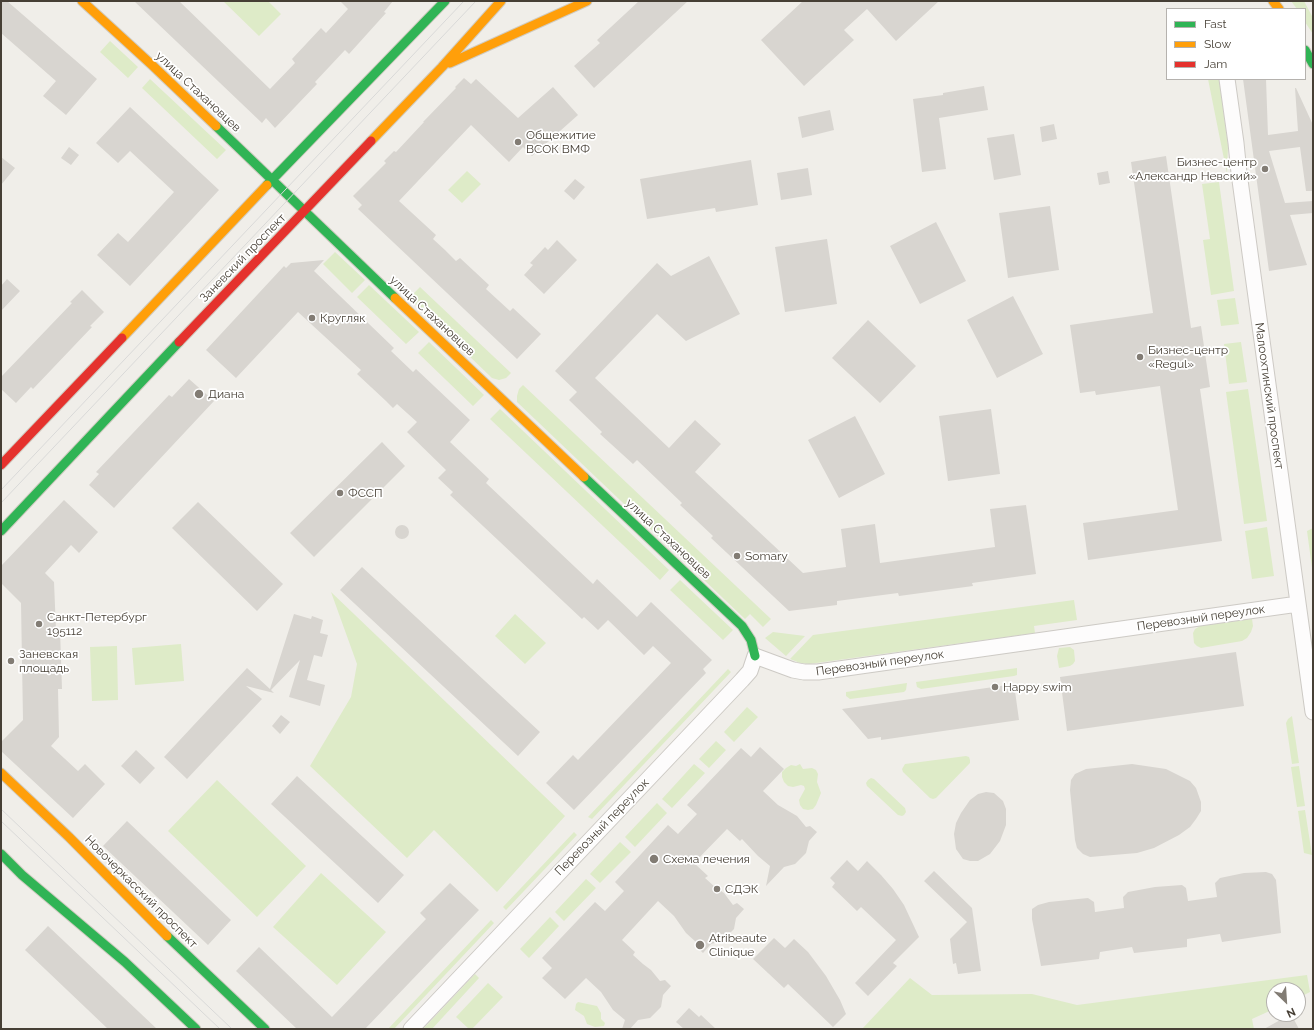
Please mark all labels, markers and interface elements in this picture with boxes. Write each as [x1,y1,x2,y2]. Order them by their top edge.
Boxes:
legend [1166,8,1306,80]
text: Fast [1204,17,1227,31]
text: Slow [1204,37,1231,51]
street label: улица Стахановцев [153,49,243,135]
text: Jam [1204,57,1227,71]
place label: Общежитие ВСОК ВМФ [526,128,596,156]
marker: Общежитие ВСОК ВМФ [513,137,523,147]
place label: Бизнес-центр «Александр Невский» [1128,155,1257,183]
marker: Бизнес-центр «Александр Невский» [1260,164,1270,174]
street label: Заневский проспект [197,211,289,305]
street label: улица Стахановцев [387,273,477,359]
place label: Кругляк [320,311,365,325]
marker: Кругляк [307,313,317,323]
street label: Малоохтинский проспект [1252,322,1286,470]
place label: Бизнес-центр «Regul» [1148,343,1228,371]
marker: Бизнес-центр «Regul» [1135,352,1145,362]
place label: Диана [208,387,244,401]
marker: Диана [193,388,205,400]
place label: ФССП [348,486,383,500]
marker: ФССП [335,488,345,498]
street label: улица Стахановцев [623,496,713,582]
place label: Somary [745,549,788,563]
marker: Somary [732,551,742,561]
street label: Перевозный переулок [1136,602,1266,634]
place label: Санкт-Петербург 195112 [47,610,147,638]
marker: Санкт-Петербург 195112 [34,619,44,629]
place label: Заневская площадь [19,647,78,675]
street label: Перевозный переулок [815,647,945,679]
marker: Заневская площадь [6,656,16,666]
place label: Happy swim [1003,680,1072,694]
marker: Happy swim [990,682,1000,692]
street label: Перевозный переулок [552,775,652,879]
street label: Новочеркасский проспект [82,833,200,951]
place label: Схема лечения [663,852,750,866]
marker: Схема лечения [648,853,660,865]
place label: СДЭК [725,882,758,896]
marker: СДЭК [712,884,722,894]
place label: Atribeaute Clinique [709,931,767,959]
marker: Atribeaute Clinique [694,939,706,951]
north arrow [1266,982,1306,1022]
text: N [1284,1005,1297,1020]

